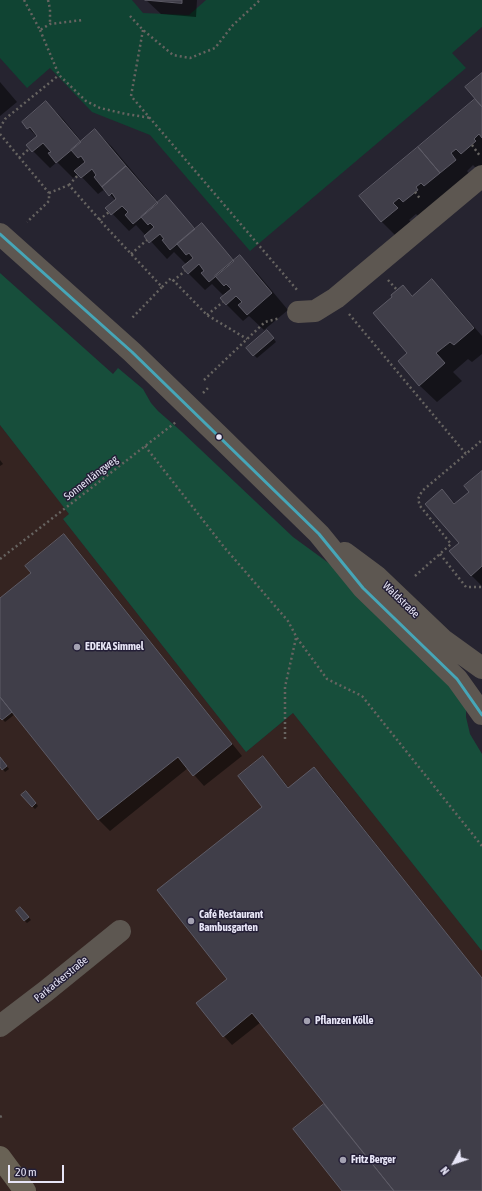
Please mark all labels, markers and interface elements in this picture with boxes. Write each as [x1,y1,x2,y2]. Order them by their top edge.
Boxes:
unlabelled marker [214,432,224,442]
street label: Sonnenlängweg [61,453,121,503]
street label: Waldstraße [380,579,422,621]
place label: EDEKA Simmel [85,640,144,654]
marker: EDEKA Simmel [72,642,82,652]
place label: Café Restaurant Bambusgarten [199,908,263,934]
marker: Café Restaurant Bambusgarten [186,916,196,926]
street label: Parkackerstraße [31,953,91,1005]
place label: Pflanzen Kölle [315,1014,374,1028]
marker: Pflanzen Kölle [302,1016,312,1026]
north arrow [434,1143,474,1183]
place label: Fritz Berger [351,1153,395,1167]
marker: Fritz Berger [338,1155,348,1165]
scale bar [10,1157,66,1183]
text: N [438,1164,451,1177]
text: 20 m [15,1165,37,1179]

